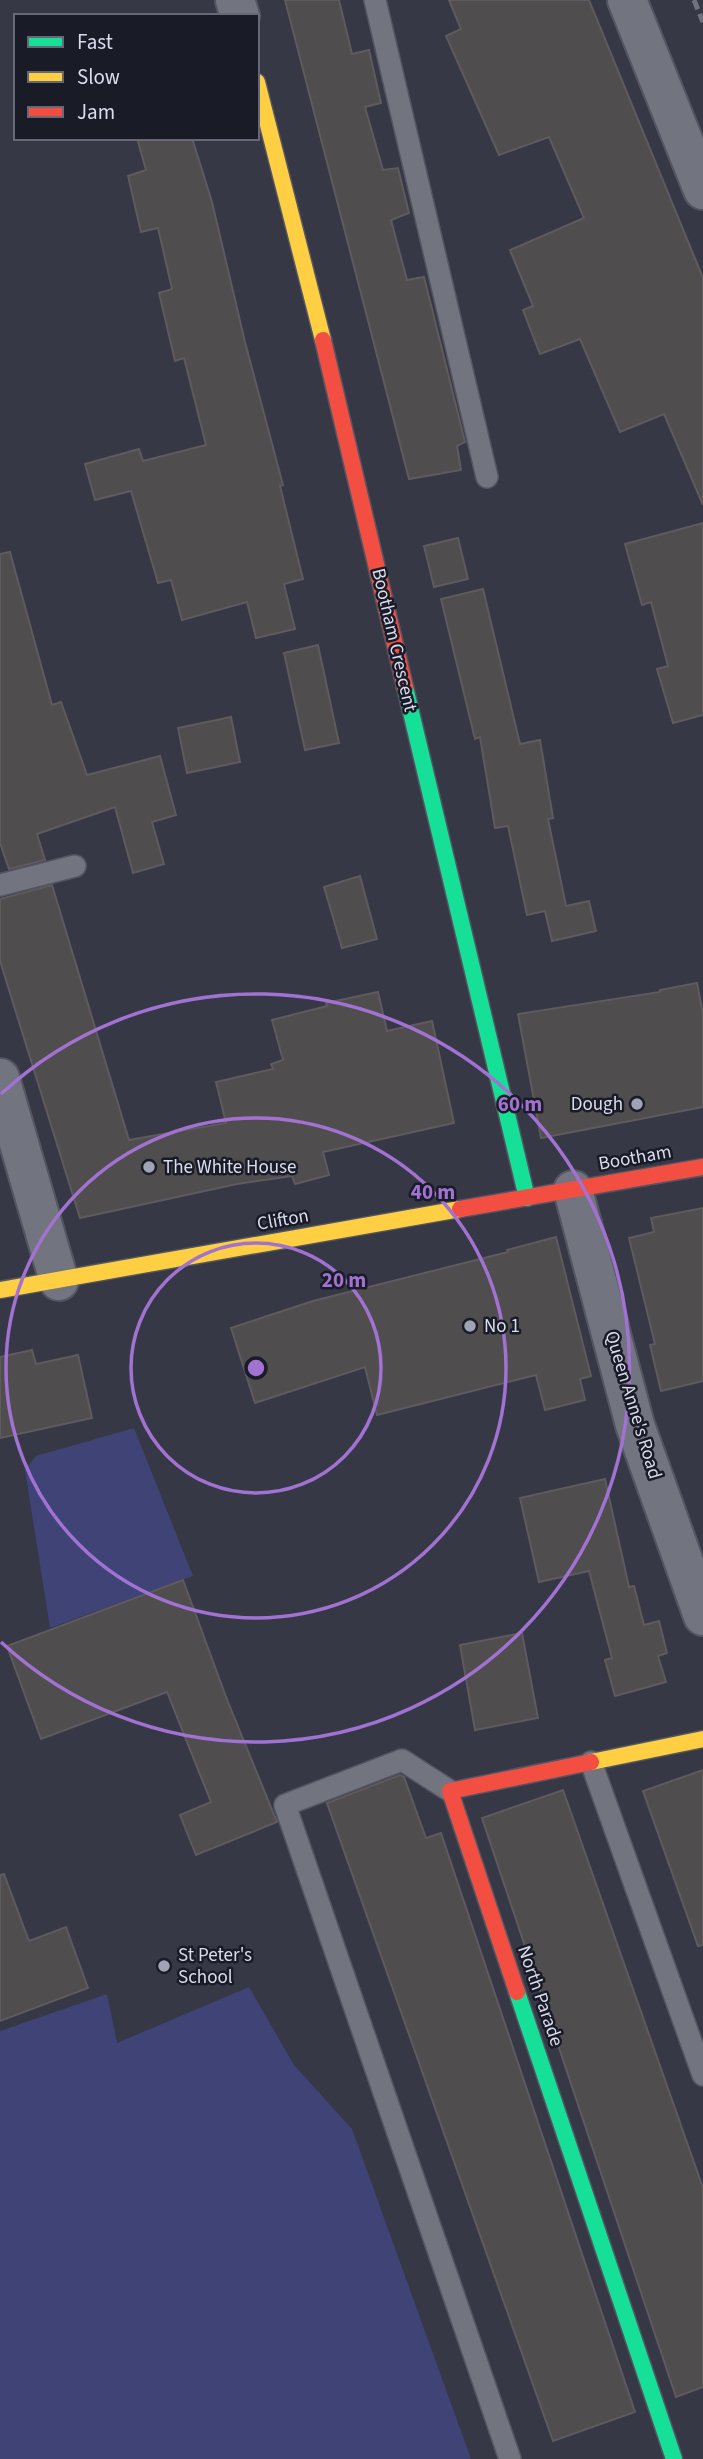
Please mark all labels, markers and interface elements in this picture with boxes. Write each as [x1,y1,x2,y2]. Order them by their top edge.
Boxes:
legend [14,14,259,140]
text: Fast [77,27,113,57]
text: Slow [77,62,120,92]
text: Jam [77,97,115,127]
street label: Bootham Crescent [364,566,424,715]
text: 60 m [498,1089,542,1119]
place label: Dough [571,1091,623,1118]
marker: Dough [629,1096,645,1112]
street label: Bootham [596,1138,674,1178]
place label: The White House [163,1154,296,1181]
marker: The White House [141,1159,157,1175]
text: 40 m [411,1177,455,1207]
street label: Clifton [255,1202,311,1238]
text: 20 m [322,1265,366,1295]
place label: No 1 [484,1313,520,1340]
marker: No 1 [462,1318,478,1334]
street label: Queen Anne's Road [598,1328,668,1482]
centre of rings [244,1356,268,1380]
place label: St Peter's School [178,1942,252,1991]
street label: North Parade [510,1942,570,2050]
marker: St Peter's School [156,1958,172,1974]

